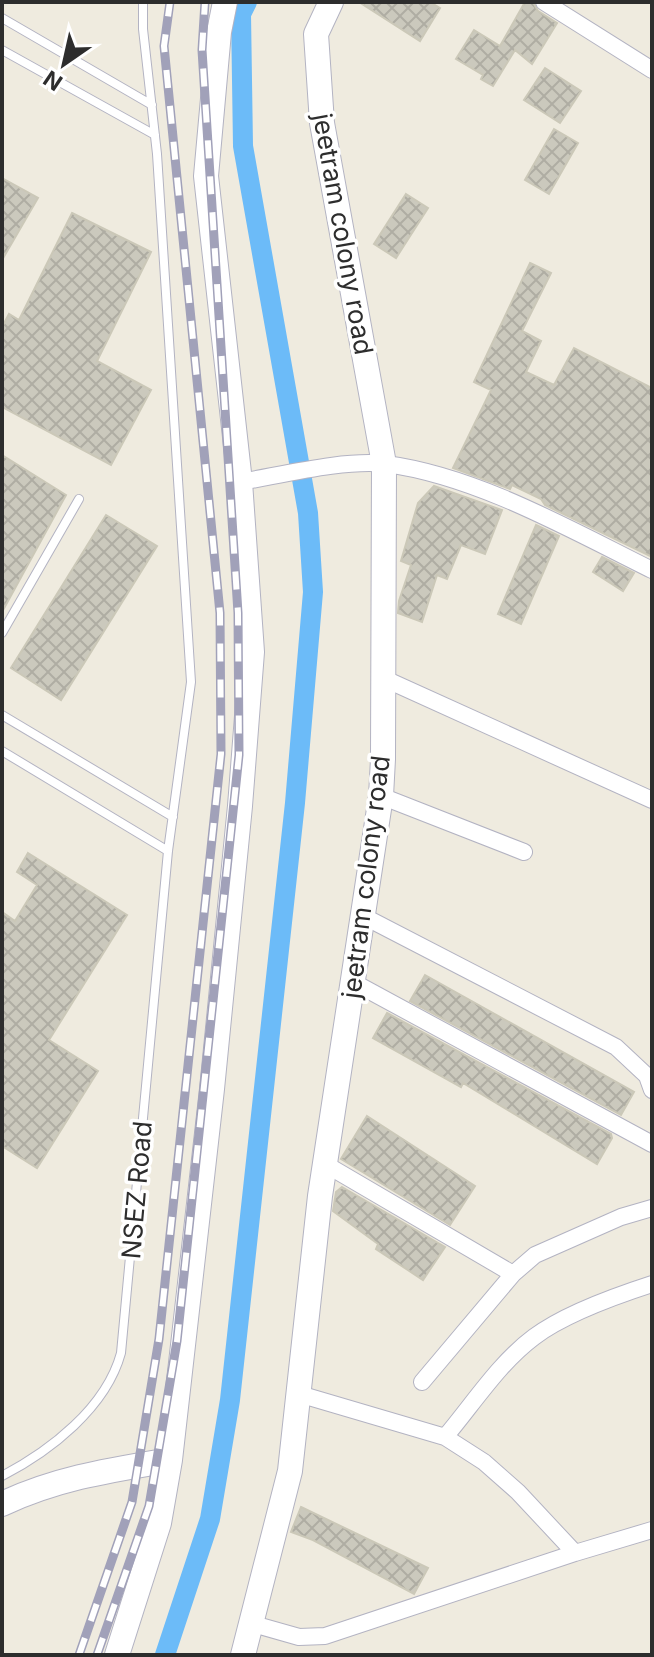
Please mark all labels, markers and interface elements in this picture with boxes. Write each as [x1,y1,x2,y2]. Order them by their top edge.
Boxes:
north arrow [24,24,104,104]
text: N [39,65,67,96]
street label: jeetram colony road [307,110,380,357]
street label: jeetram colony road [335,754,396,1001]
street label: NSEZ Road [115,1120,158,1260]

